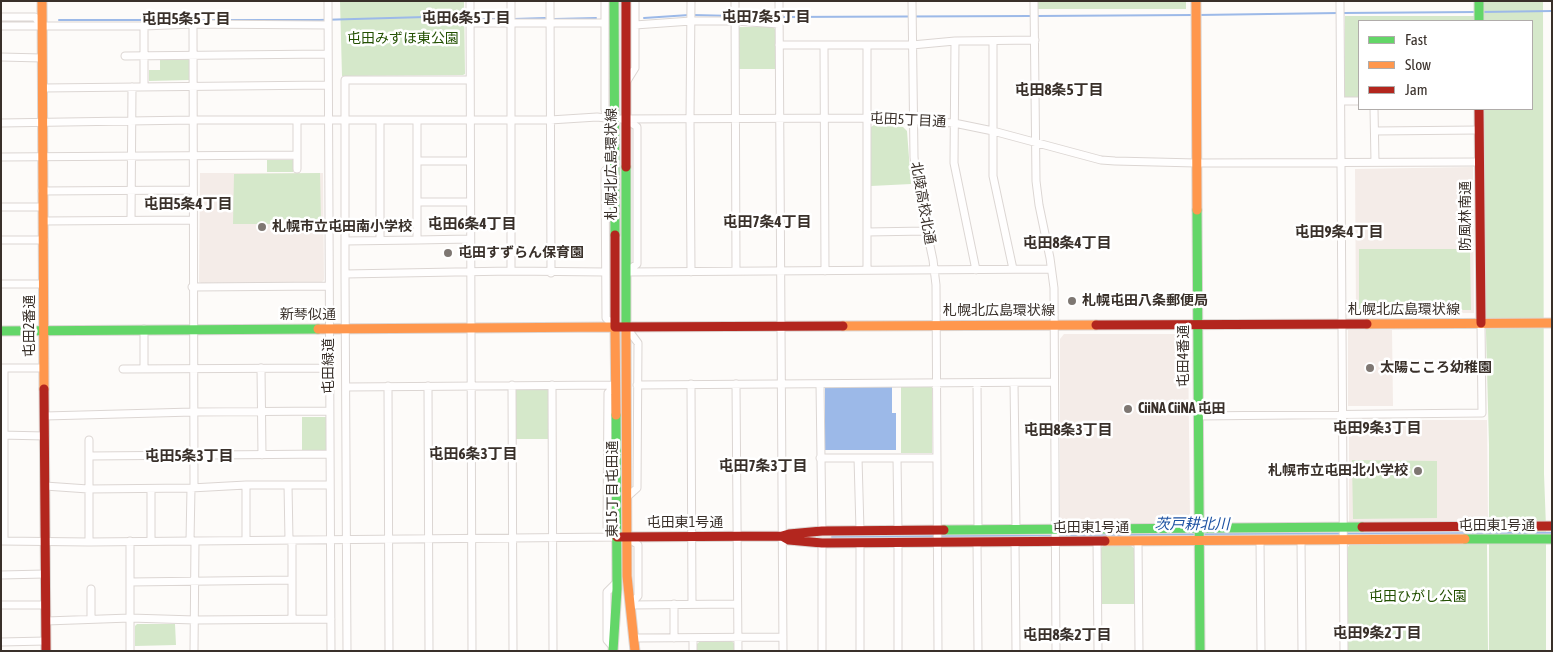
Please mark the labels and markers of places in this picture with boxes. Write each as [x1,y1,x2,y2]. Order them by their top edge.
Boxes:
place label: 札幌市立屯田南小学校 [272,219,412,235]
marker: 札幌市立屯田南小学校 [256,221,268,233]
place label: 屯田すずらん保育園 [458,245,584,261]
marker: 屯田すずらん保育園 [442,247,454,259]
place label: 札幌屯田八条郵便局 [1082,293,1208,309]
marker: 札幌屯田八条郵便局 [1066,295,1078,307]
place label: 太陽こころ幼稚園 [1380,360,1492,376]
marker: 太陽こころ幼稚園 [1364,362,1376,374]
place label: CiiNA CiiNA 屯田 [1138,401,1226,417]
marker: CiiNA CiiNA 屯田 [1122,403,1134,415]
place label: 札幌市立屯田北小学校 [1268,463,1408,479]
marker: 札幌市立屯田北小学校 [1412,465,1424,477]

